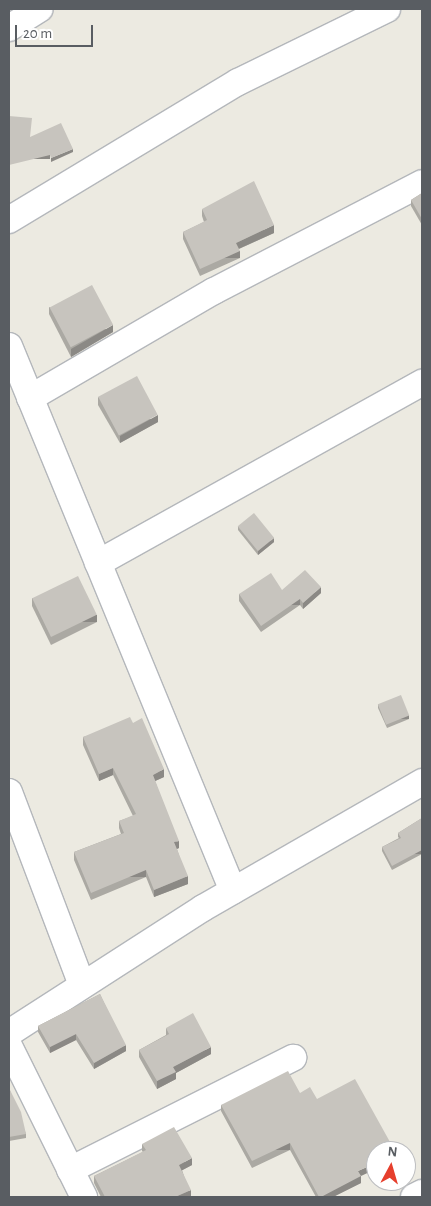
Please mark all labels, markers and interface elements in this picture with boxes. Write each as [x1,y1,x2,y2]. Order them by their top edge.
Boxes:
scale bar [18,15,95,47]
text: 20 m [23,26,52,41]
north arrow [366,1141,416,1191]
text: N [387,1145,398,1160]

